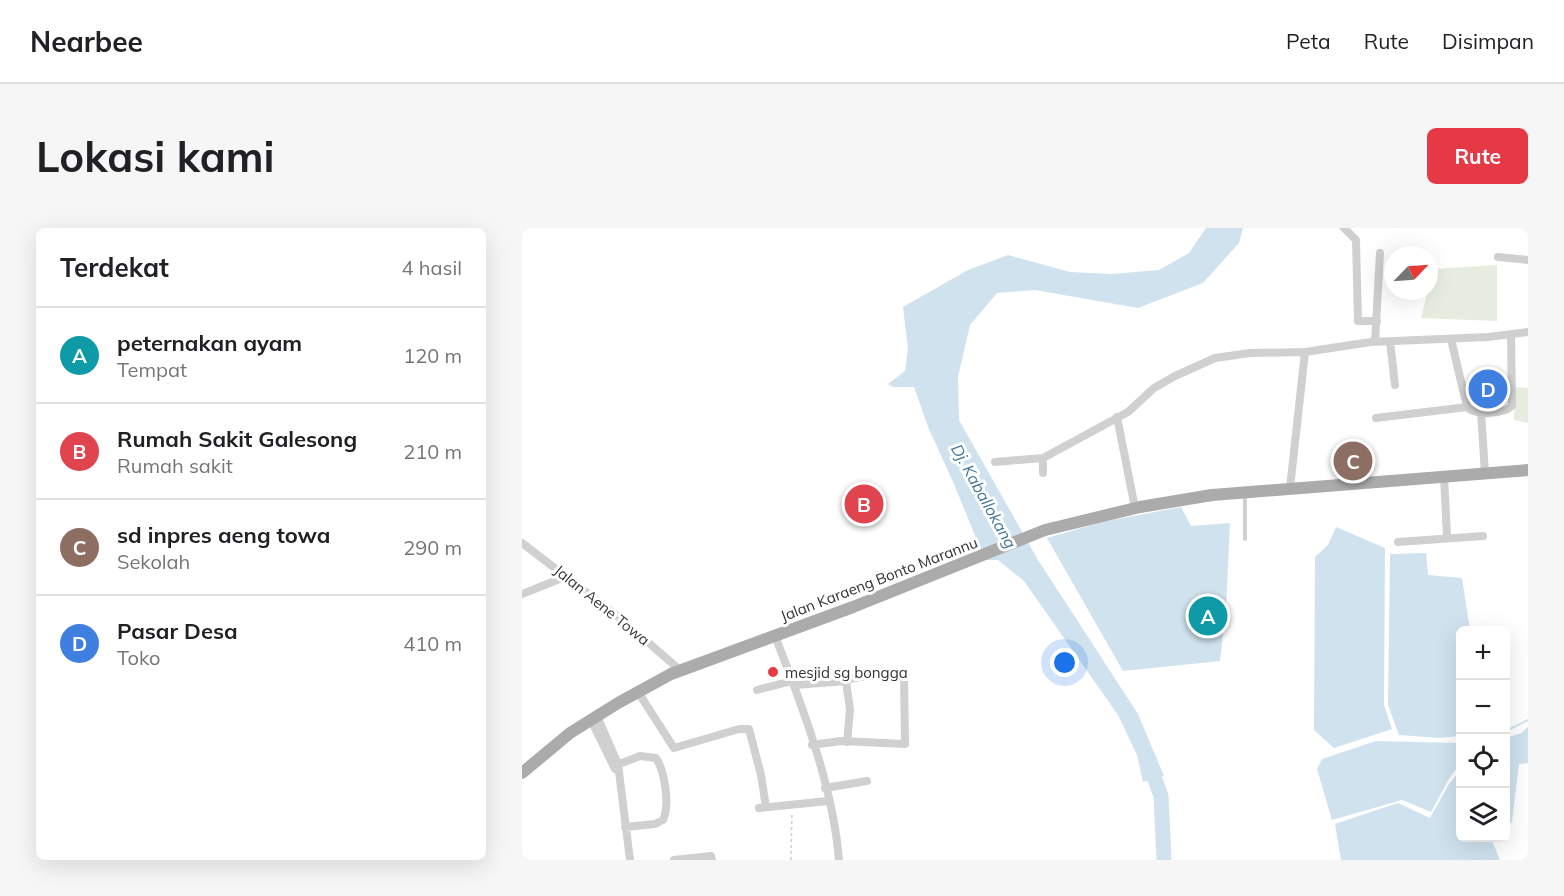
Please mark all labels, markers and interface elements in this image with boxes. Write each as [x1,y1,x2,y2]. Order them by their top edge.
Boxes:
text: Nearbee [30,24,143,59]
text: Peta [1286,28,1331,54]
text: Rute [1364,28,1409,54]
text: Disimpan [1442,28,1534,54]
button: Rute [1427,128,1528,184]
text: Lokasi kami [36,130,274,183]
north arrow [1384,246,1438,300]
text: Terdekat [60,251,169,284]
text: 4 hasil [402,255,462,280]
text: peternakan ayam [117,329,302,357]
text: A [72,343,87,368]
text: 120 m [403,343,462,368]
text: Tempat [117,357,187,382]
pin: D [1468,366,1508,412]
text: Rumah Sakit Galesong [117,425,357,453]
pin: C [1334,438,1372,484]
text: B [73,439,86,464]
text: 210 m [403,439,462,464]
water label: Dj. Kaballokang [947,440,1021,552]
text: Rumah sakit [117,453,233,478]
pin: B [844,482,884,526]
text: sd inpres aeng towa [117,521,330,549]
street label: Jalan Karaeng Bonto Marannu [778,533,980,625]
text: C [73,535,86,560]
text: 290 m [403,535,462,560]
text: Sekolah [117,549,190,574]
street label: Jalan Aene Towa [550,561,654,649]
pin: A [1188,594,1228,638]
text: Pasar Desa [117,617,238,645]
map controls [1456,626,1510,842]
button: + [1456,626,1510,680]
text: D [72,631,87,656]
text: 410 m [403,631,462,656]
text: Toko [117,645,160,670]
your location [1050,648,1079,677]
place label: mesjid sg bongga [785,663,908,682]
marker: mesjid sg bongga [766,665,780,679]
button: − [1456,680,1510,734]
button: locate [1456,734,1510,788]
button: layers [1456,788,1510,842]

